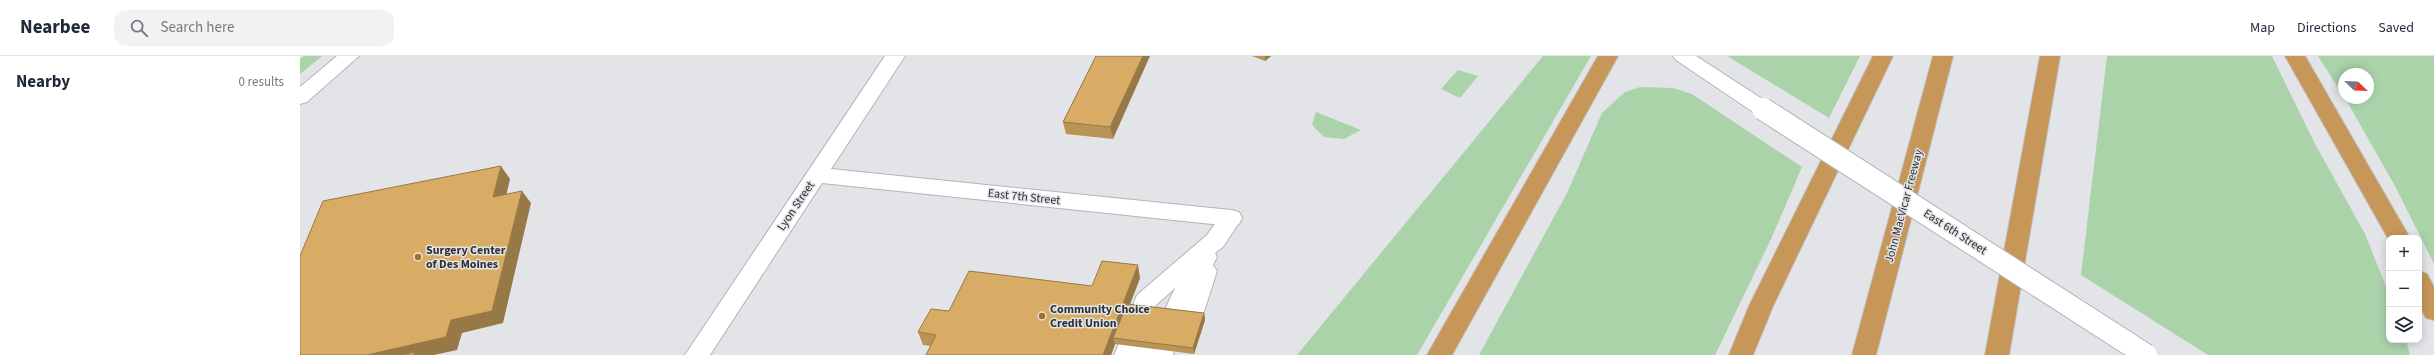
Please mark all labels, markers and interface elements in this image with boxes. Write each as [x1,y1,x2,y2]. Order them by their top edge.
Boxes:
search box [114,10,394,46]
text: Nearbee [20,14,90,41]
icon: search [128,17,150,39]
text: Search here [160,17,234,38]
text: Map [2250,18,2275,38]
text: Directions [2297,18,2356,38]
text: Saved [2378,18,2414,38]
north arrow [2338,68,2374,104]
text: Nearby [16,70,70,94]
text: 0 results [239,73,284,91]
street label: John MacVicar Freeway [1881,147,1927,265]
street label: Lyon Street [773,178,819,234]
street label: East 7th Street [987,185,1061,209]
street label: East 6th Street [1920,205,1990,259]
map controls [2386,235,2422,343]
button: + [2386,235,2422,271]
place label: Surgery Center of Des Moines [426,242,506,273]
marker: Surgery Center of Des Moines [413,252,423,262]
button: − [2386,271,2422,307]
place label: Community Choice Credit Union [1050,301,1150,332]
button: layers [2386,307,2422,343]
marker: Community Choice Credit Union [1037,311,1047,321]

